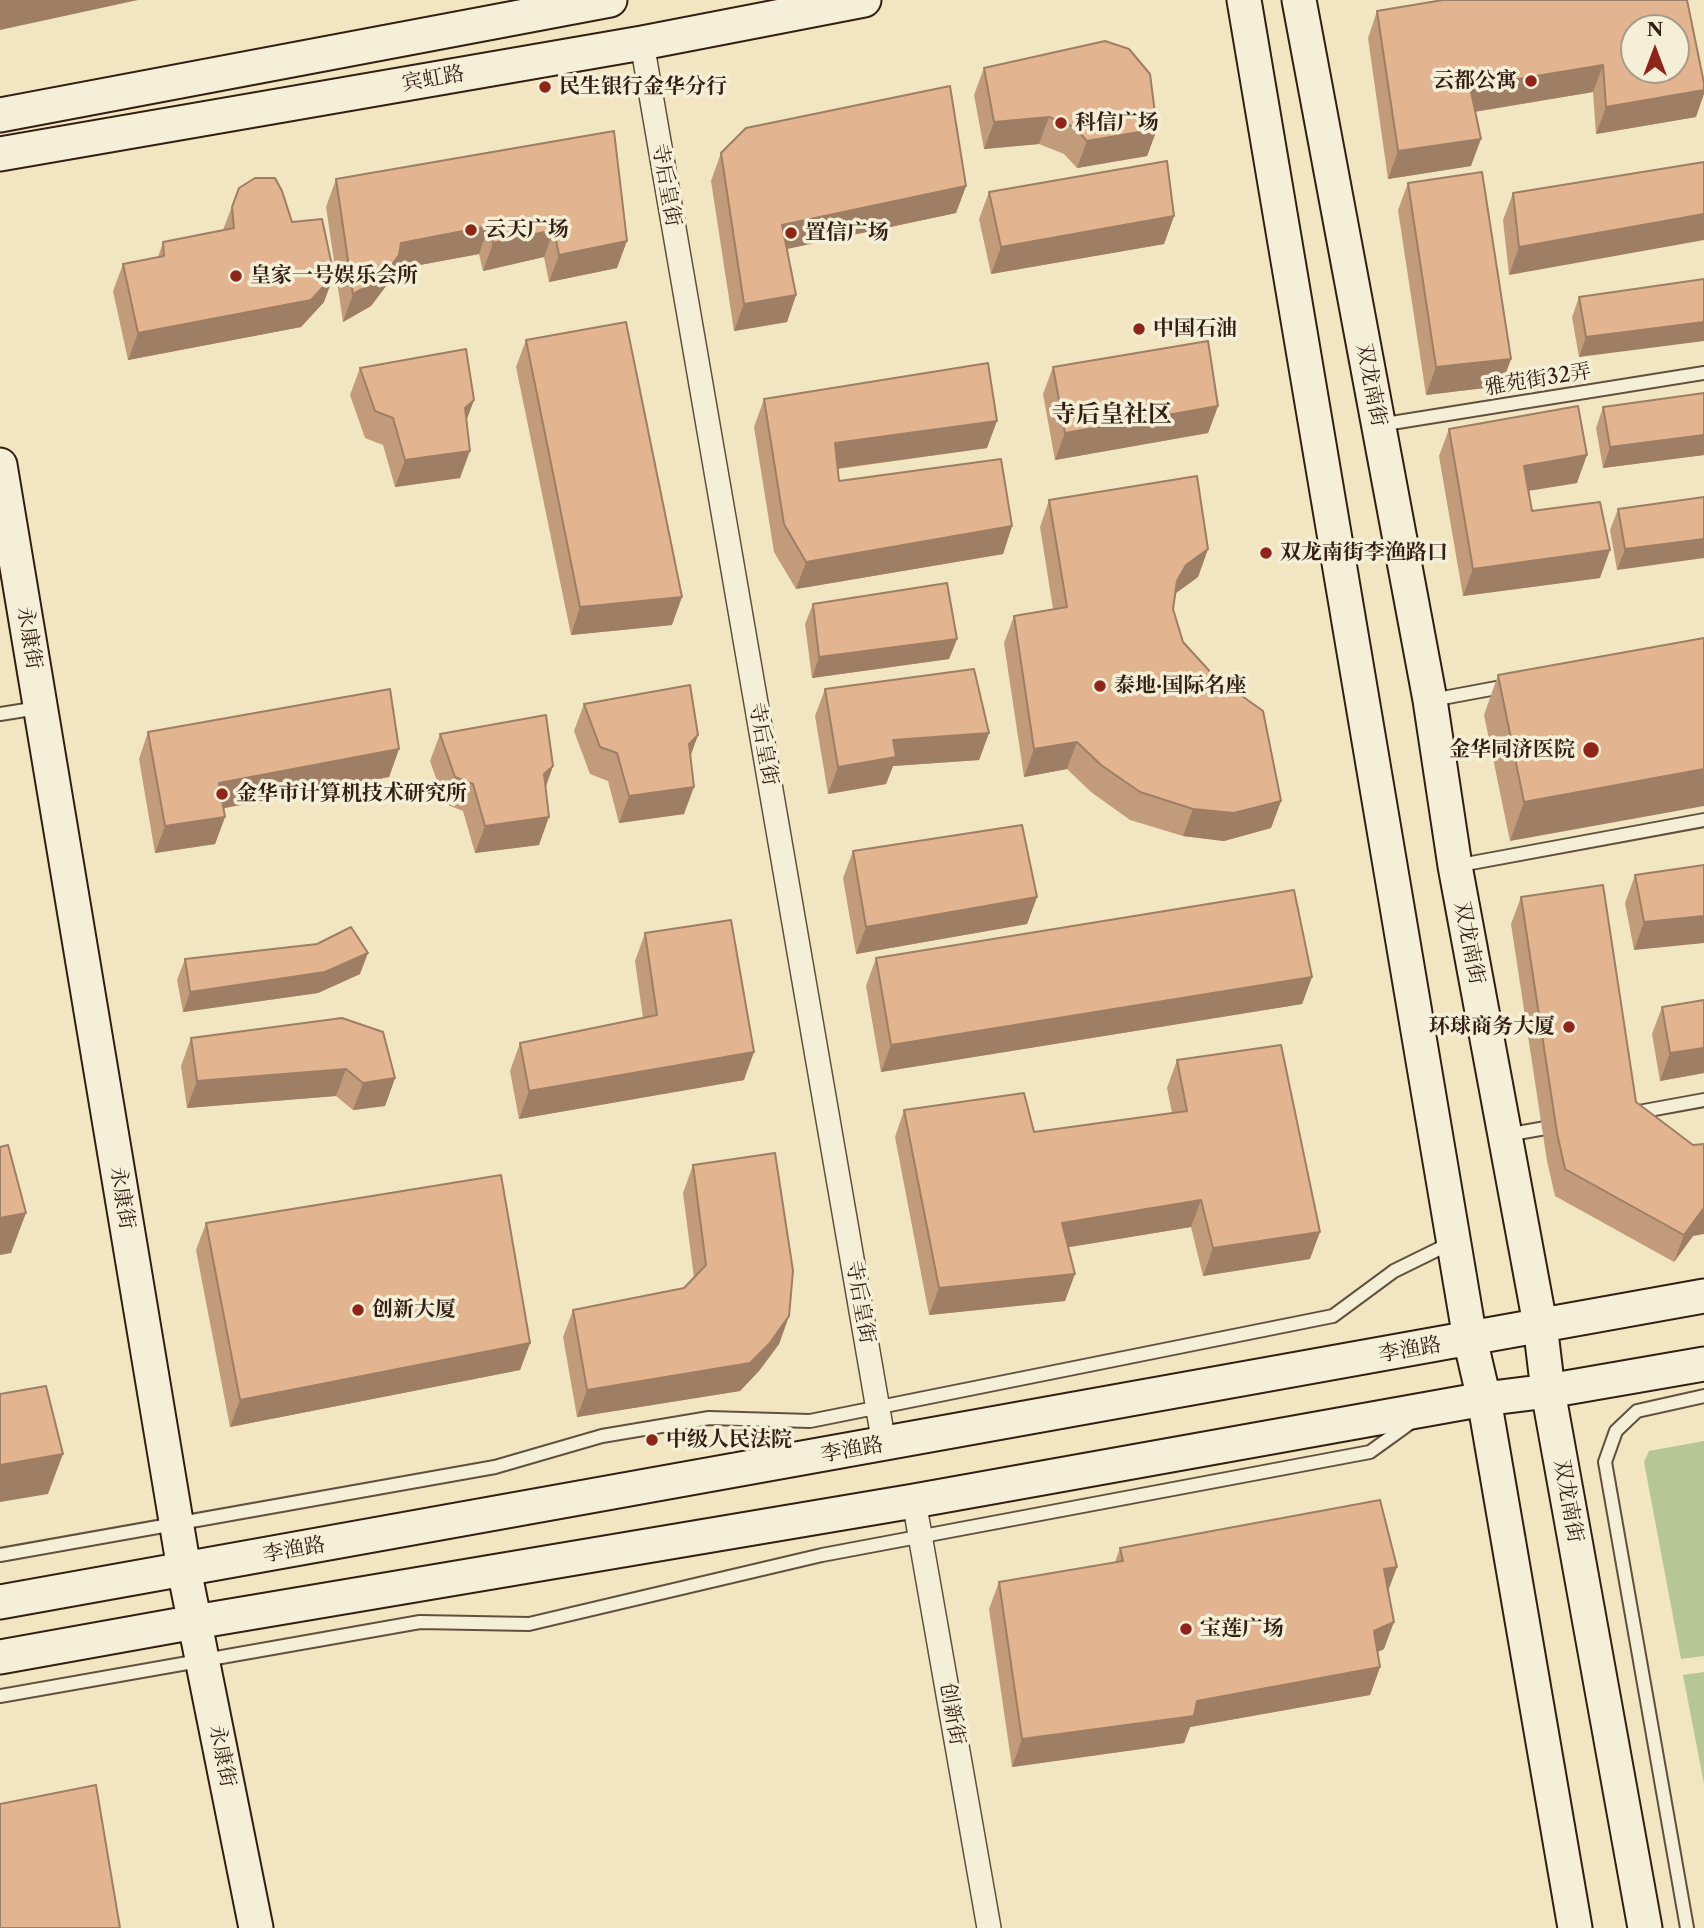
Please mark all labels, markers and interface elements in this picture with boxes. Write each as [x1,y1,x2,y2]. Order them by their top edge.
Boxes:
north arrow [1620,14,1690,84]
text: N [1647,18,1663,41]
street label: 宾虹路 [400,61,466,97]
place label: 云都公寓 [1433,68,1517,94]
marker: 云都公寓 [1523,73,1539,89]
place label: 民生银行金华分行 [559,74,727,100]
marker: 民生银行金华分行 [537,79,553,95]
place label: 科信广场 [1075,110,1159,136]
marker: 科信广场 [1053,115,1069,131]
street label: 寺后皇街 [646,141,686,229]
place label: 云天广场 [485,217,569,243]
place label: 置信广场 [805,220,889,246]
marker: 云天广场 [463,222,479,238]
marker: 置信广场 [783,225,799,241]
place label: 皇家一号娱乐会所 [250,263,418,289]
marker: 皇家一号娱乐会所 [228,268,244,284]
place label: 中国石油 [1153,316,1237,342]
marker: 中国石油 [1131,321,1147,337]
street label: 双龙南街 [1351,341,1391,429]
street label: 雅苑街32弄 [1483,359,1593,401]
district label: 寺后皇社区 [1052,401,1172,429]
place label: 双龙南街李渔路口 [1280,540,1448,566]
marker: 双龙南街李渔路口 [1258,545,1274,561]
street label: 永康街 [12,605,46,671]
place label: 泰地·国际名座 [1114,673,1246,699]
marker: 泰地·国际名座 [1092,678,1108,694]
street label: 寺后皇街 [743,700,783,788]
place label: 金华同济医院 [1449,737,1575,763]
marker: 金华同济医院 [1581,740,1601,760]
place label: 金华市计算机技术研究所 [236,781,467,807]
marker: 金华市计算机技术研究所 [214,786,230,802]
street label: 双龙南街 [1449,899,1489,987]
place label: 环球商务大厦 [1429,1014,1555,1040]
marker: 环球商务大厦 [1561,1019,1577,1035]
street label: 永康街 [105,1165,139,1231]
street label: 寺后皇街 [840,1258,880,1346]
place label: 创新大厦 [372,1297,456,1323]
marker: 创新大厦 [350,1302,366,1318]
street label: 李渔路 [1377,1332,1443,1368]
place label: 中级人民法院 [666,1427,792,1453]
marker: 中级人民法院 [644,1432,660,1448]
street label: 李渔路 [819,1432,885,1468]
street label: 双龙南街 [1548,1457,1588,1545]
street label: 李渔路 [261,1532,327,1568]
place label: 宝莲广场 [1200,1616,1284,1642]
marker: 宝莲广场 [1178,1621,1194,1637]
street label: 创新街 [934,1681,970,1747]
street label: 永康街 [204,1723,240,1789]

